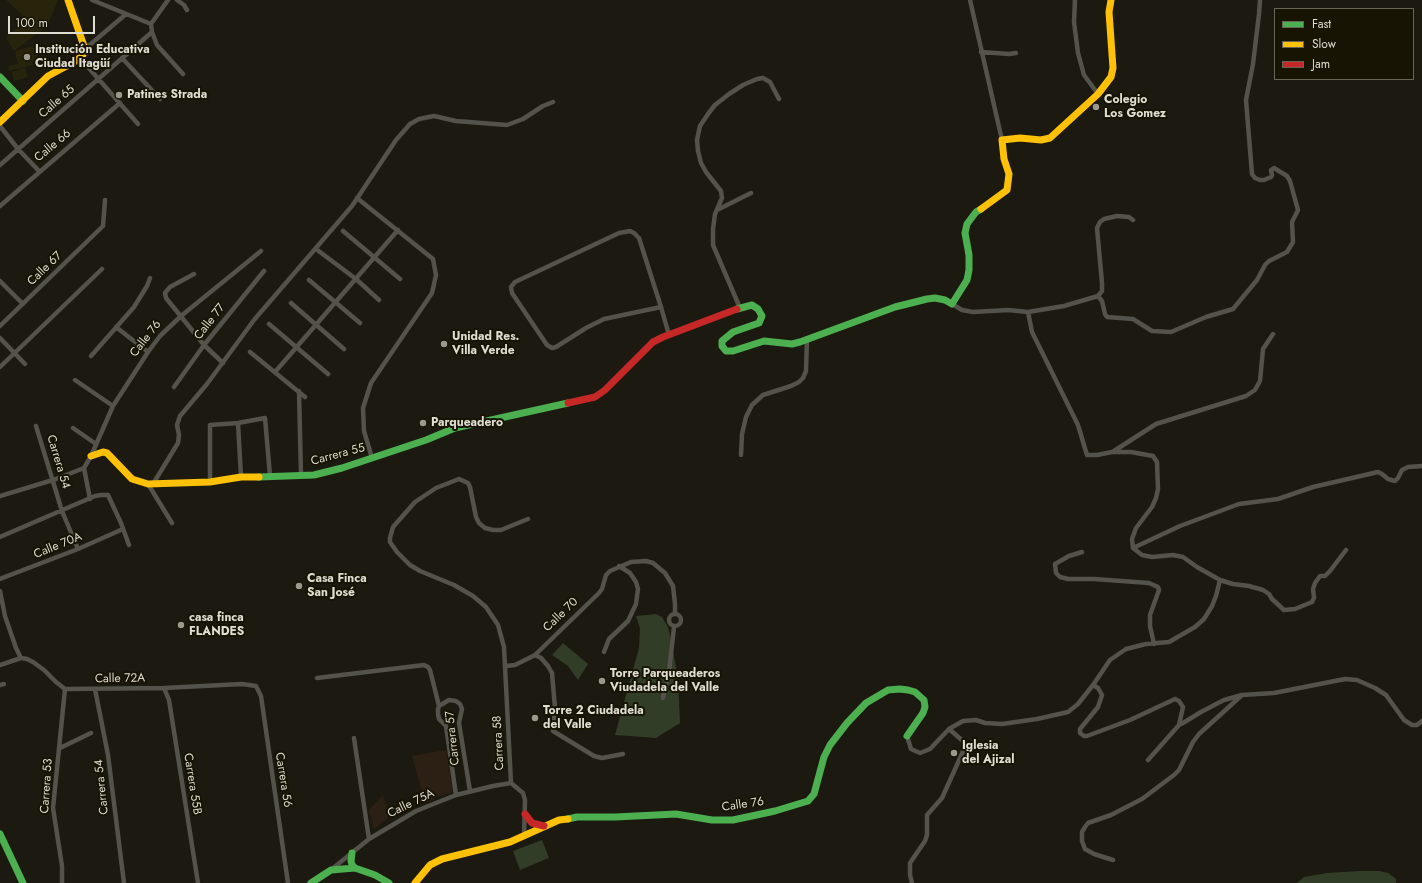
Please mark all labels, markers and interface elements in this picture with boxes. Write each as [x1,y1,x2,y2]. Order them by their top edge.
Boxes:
scale bar [10,8,97,34]
legend [1274,8,1414,80]
text: 100 m [15,14,48,32]
text: Fast [1312,15,1331,33]
text: Slow [1312,35,1336,53]
place label: Institución Educativa Ciudad Itagüí [35,43,150,71]
marker: Institución Educativa Ciudad Itagüí [22,52,32,62]
text: Jam [1312,55,1330,73]
street label: Calle 65 [36,82,78,122]
place label: Patines Strada [127,88,207,102]
marker: Patines Strada [114,90,124,100]
place label: Colegio Los Gomez [1104,93,1166,121]
marker: Colegio Los Gomez [1091,102,1101,112]
street label: Calle 66 [32,127,74,165]
street label: Calle 67 [25,249,65,289]
street label: Calle 77 [191,301,229,343]
street label: Calle 76 [127,318,165,360]
place label: Unidad Res. Villa Verde [452,330,519,358]
marker: Unidad Res. Villa Verde [439,339,449,349]
place label: Parqueadero [431,416,503,430]
marker: Parqueadero [418,418,428,428]
street label: Carrera 54 [43,433,73,491]
street label: Carrera 55 [309,441,367,469]
street label: Calle 70A [32,530,84,562]
place label: Casa Finca San José [307,572,367,600]
marker: Casa Finca San José [294,581,304,591]
street label: Calle 70 [541,595,581,635]
place label: casa finca FLANDES [189,611,244,639]
marker: casa finca FLANDES [176,620,186,630]
place label: Torre Parqueaderos Viudadela del Valle [610,667,720,695]
street label: Calle 72A [95,671,145,687]
marker: Torre Parqueaderos Viudadela del Valle [597,676,607,686]
place label: Torre 2 Ciudadela del Valle [543,704,644,732]
street label: Carrera 57 [443,710,463,766]
marker: Torre 2 Ciudadela del Valle [530,713,540,723]
street label: Carrera 58 [490,715,508,771]
place label: Iglesia del Ajizal [962,739,1014,767]
marker: Iglesia del Ajizal [949,748,959,758]
street label: Carrera 55B [180,752,204,816]
street label: Carrera 56 [272,752,294,808]
street label: Carrera 53 [38,758,56,814]
street label: Carrera 54 [92,759,112,815]
street label: Calle 75A [385,787,437,821]
street label: Calle 76 [721,795,765,815]

